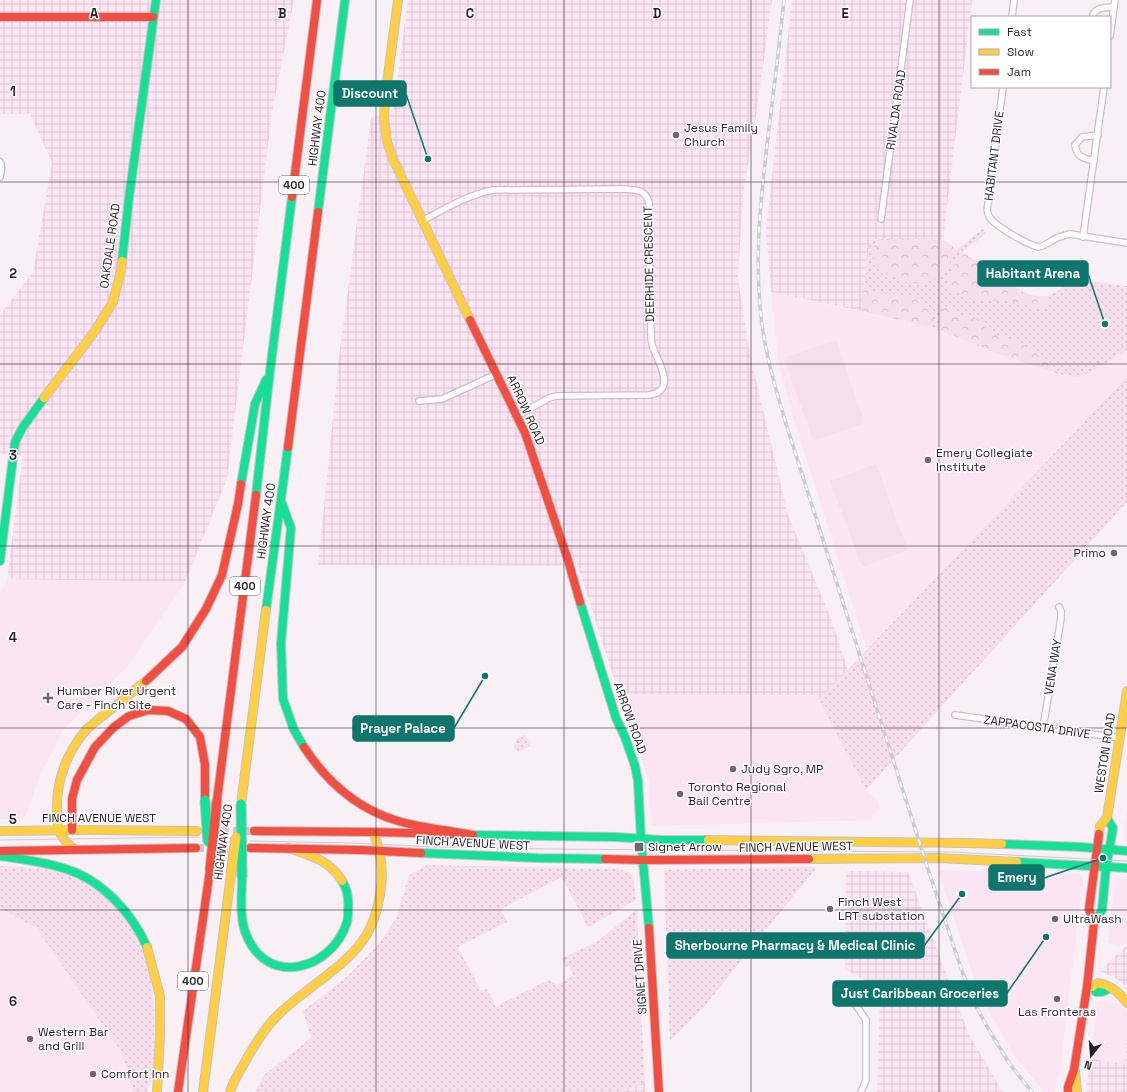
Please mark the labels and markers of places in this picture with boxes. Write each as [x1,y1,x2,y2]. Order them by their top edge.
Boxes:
callout: Discount [334,81,406,106]
place label: Jesus Family Church [684,120,758,150]
marker: Jesus Family Church [671,130,681,140]
callout: Habitant Arena [978,261,1088,286]
place label: Emery Collegiate Institute [936,445,1033,475]
marker: Emery Collegiate Institute [923,455,933,465]
place label: Primo [1074,545,1106,561]
marker: Primo [1109,548,1119,558]
place label: Humber River Urgent Care - Finch Site [57,683,176,713]
marker: Humber River Urgent Care - Finch Site [42,692,54,704]
callout: Prayer Palace [353,716,454,741]
place label: Judy Sgro, MP [741,761,823,777]
marker: Judy Sgro, MP [728,764,738,774]
place label: Toronto Regional Bail Centre [688,779,786,809]
marker: Toronto Regional Bail Centre [675,789,685,799]
place label: Signet Arrow [648,839,722,855]
marker: Signet Arrow [633,841,645,853]
callout: Emery [989,865,1044,890]
place label: Finch West LRT substation [838,894,925,924]
marker: Finch West LRT substation [825,904,835,914]
place label: UltraWash [1063,911,1122,927]
marker: UltraWash [1050,914,1060,924]
callout: Sherbourne Pharmacy & Medical Clinic [667,933,924,958]
callout: Just Caribbean Groceries [833,981,1007,1006]
marker: Las Fronteras [1052,994,1062,1004]
place label: Las Fronteras [1018,1004,1096,1020]
place label: Western Bar and Grill [38,1024,109,1054]
marker: Western Bar and Grill [25,1034,35,1044]
place label: Comfort Inn [101,1066,169,1082]
marker: Comfort Inn [88,1069,98,1079]

